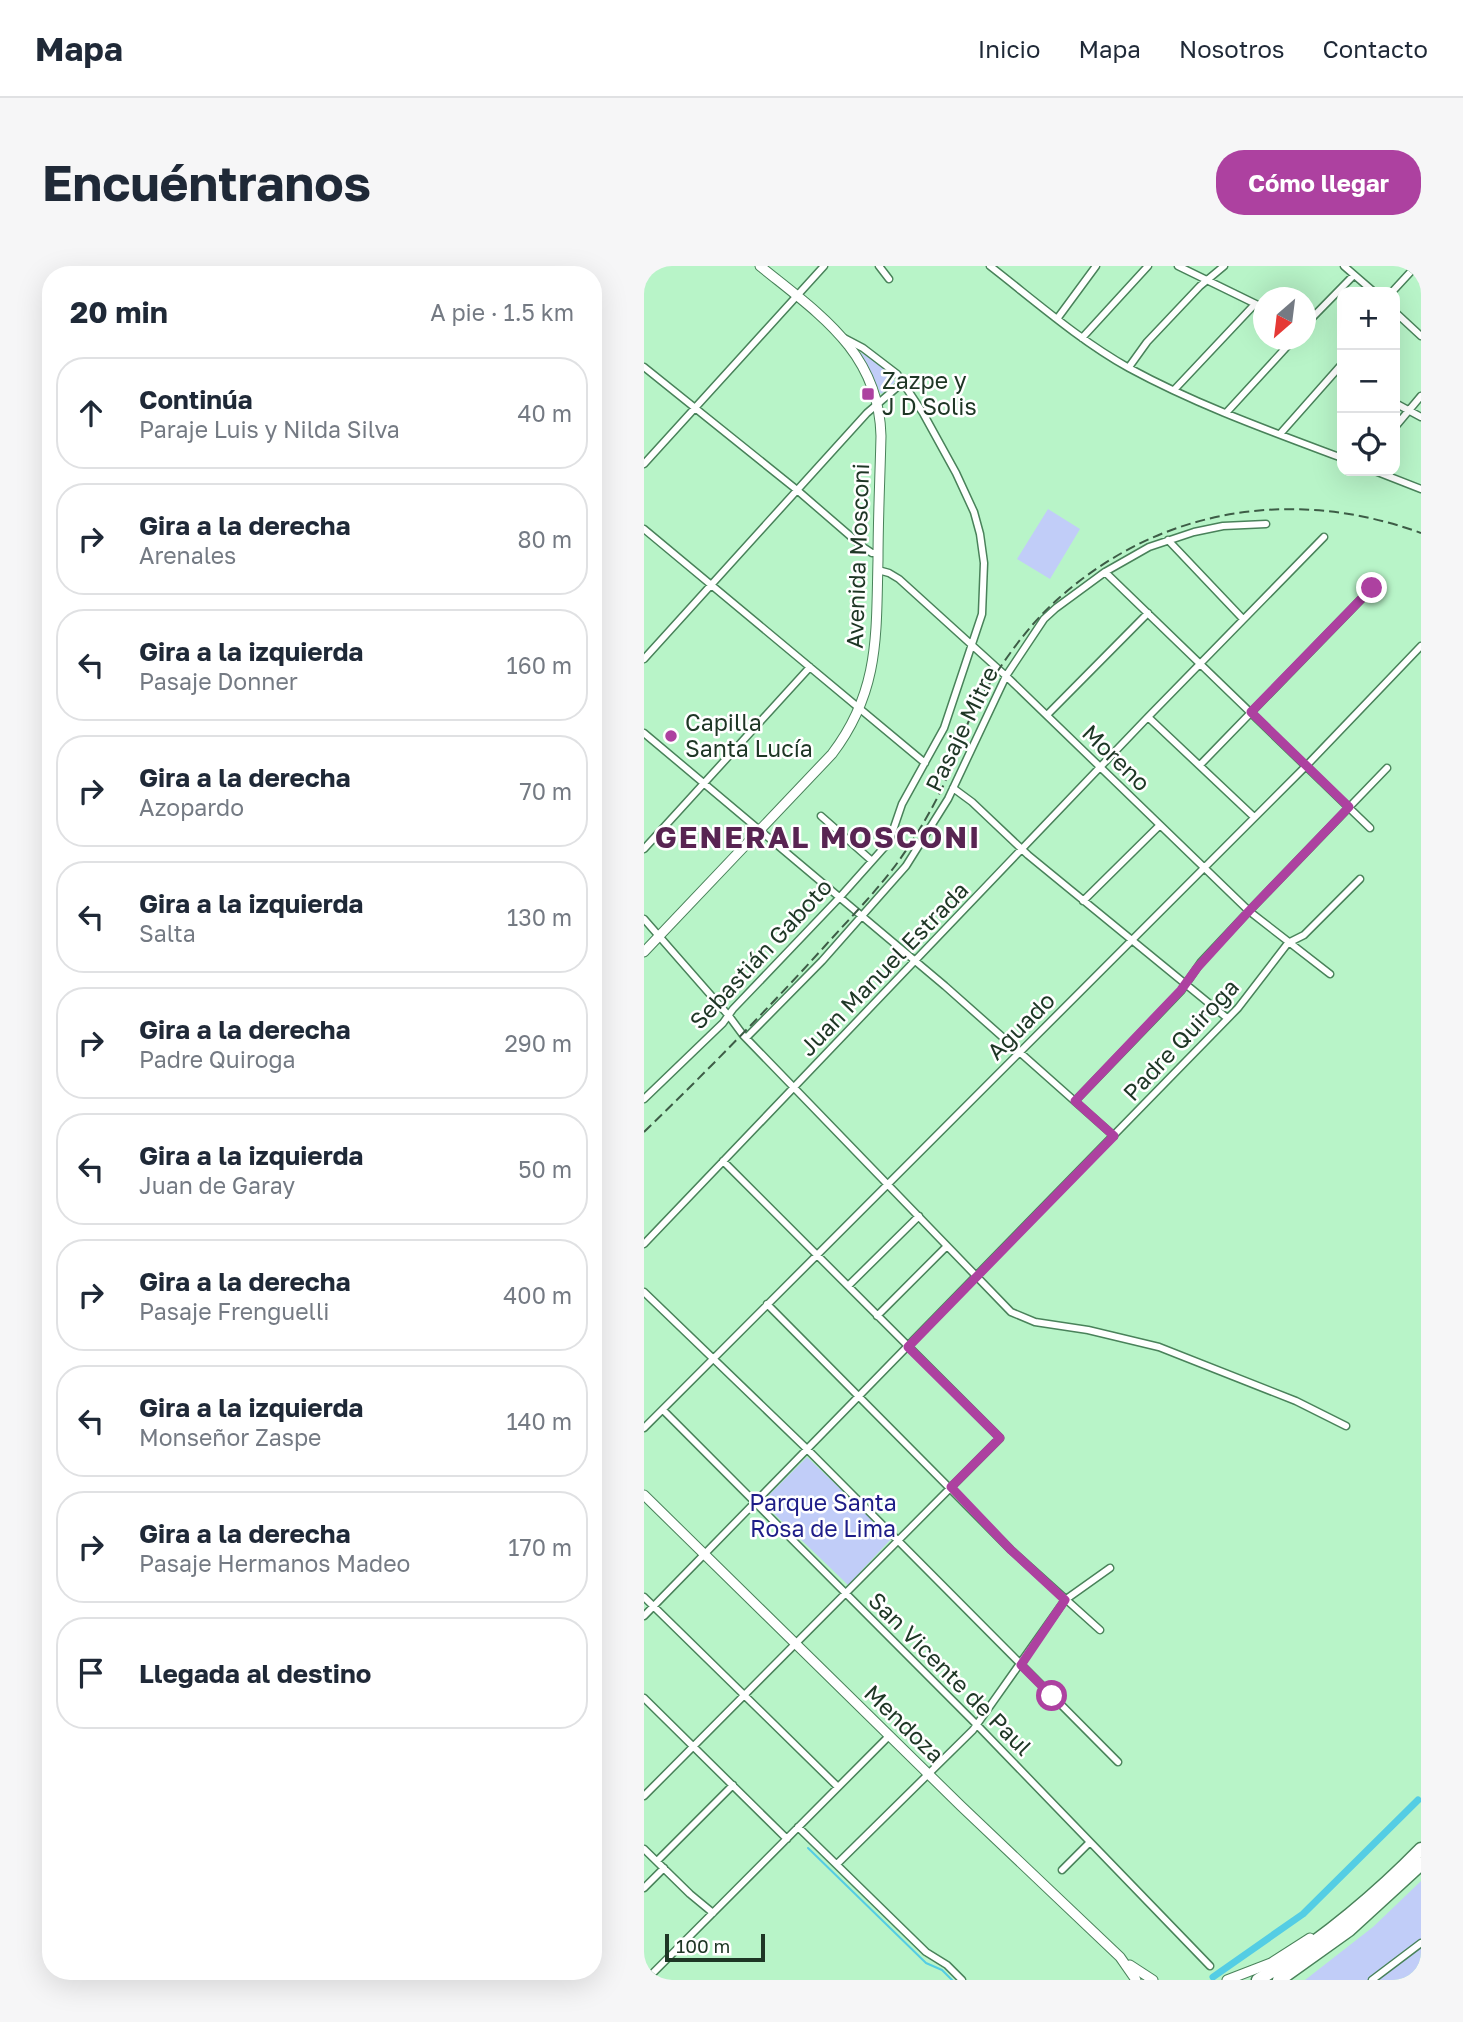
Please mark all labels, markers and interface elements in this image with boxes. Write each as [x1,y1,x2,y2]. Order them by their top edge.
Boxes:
text: Mapa [35,29,123,68]
text: Inicio [978,34,1040,63]
text: Mapa [1078,34,1141,63]
text: Nosotros [1179,34,1285,63]
text: Contacto [1323,34,1428,63]
button: Cómo llegar [1216,150,1421,215]
text: Encuéntranos [42,153,371,212]
north arrow [1253,287,1316,350]
map controls [1337,287,1400,476]
button: + [1337,287,1400,350]
text: 20 min [70,294,168,330]
text: A pie · 1.5 km [430,298,574,326]
button: − [1337,350,1400,413]
place label: Zazpe y J D Solis [882,366,977,420]
text: Continúa [139,384,253,415]
marker: Zazpe y J D Solis [860,386,876,402]
icon: ahead [72,394,110,432]
text: 40 m [518,399,572,427]
button: locate [1337,413,1400,476]
text: Paraje Luis y Nilda Silva [139,415,400,443]
street label: Avenida Mosconi [840,463,874,649]
text: Gira a la derecha [139,510,351,541]
icon: right [72,520,110,558]
text: 80 m [518,525,572,553]
text: Arenales [139,541,236,569]
route end [1356,572,1387,603]
text: Gira a la izquierda [139,636,363,667]
icon: left [72,646,110,684]
text: 160 m [507,651,572,679]
street label: Pasaje Mitre [919,662,1003,796]
text: Pasaje Donner [139,667,298,695]
place label: Capilla Santa Lucía [685,708,813,762]
street label: Moreno [1077,718,1156,796]
marker: Capilla Santa Lucía [663,728,679,744]
text: Gira a la derecha [139,762,351,793]
icon: right [72,772,110,810]
text: 70 m [519,777,572,805]
text: Azopardo [139,793,244,821]
district label: GENERAL MOSCONI [655,819,981,855]
street label: Sebastián Gaboto [683,872,837,1034]
street label: Juan Manuel Estrada [793,875,974,1061]
text: Gira a la izquierda [139,888,363,919]
icon: left [72,898,110,936]
text: 130 m [507,903,572,931]
text: Salta [139,919,196,947]
street label: Padre Quiroga [1117,973,1244,1106]
street label: Aguado [981,986,1060,1065]
text: Gira a la derecha [139,1014,351,1045]
icon: right [72,1024,110,1062]
text: 290 m [504,1029,572,1057]
text: Padre Quiroga [139,1045,296,1073]
text: Gira a la izquierda [139,1140,363,1171]
icon: left [72,1150,110,1188]
text: 50 m [518,1155,572,1183]
text: Juan de Garay [139,1171,295,1199]
text: Gira a la derecha [139,1266,351,1297]
icon: right [72,1276,110,1314]
text: 400 m [503,1281,572,1309]
text: Pasaje Frenguelli [139,1297,329,1325]
text: Gira a la izquierda [139,1392,363,1423]
icon: left [72,1402,110,1440]
text: 140 m [506,1407,572,1435]
text: Monseñor Zaspe [139,1423,321,1451]
park label: Parque Santa Rosa de Lima [749,1488,897,1542]
text: Gira a la derecha [139,1518,351,1549]
icon: right [72,1528,110,1566]
text: 170 m [508,1533,572,1561]
text: Pasaje Hermanos Madeo [139,1549,410,1577]
street label: San Vicente de Paul [863,1586,1038,1761]
icon: arrive [72,1654,110,1692]
text: Llegada al destino [139,1658,371,1689]
street label: Mendoza [859,1678,950,1768]
route start [1036,1680,1067,1711]
scale bar [665,1931,765,1963]
text: 100 m [676,1934,730,1957]

